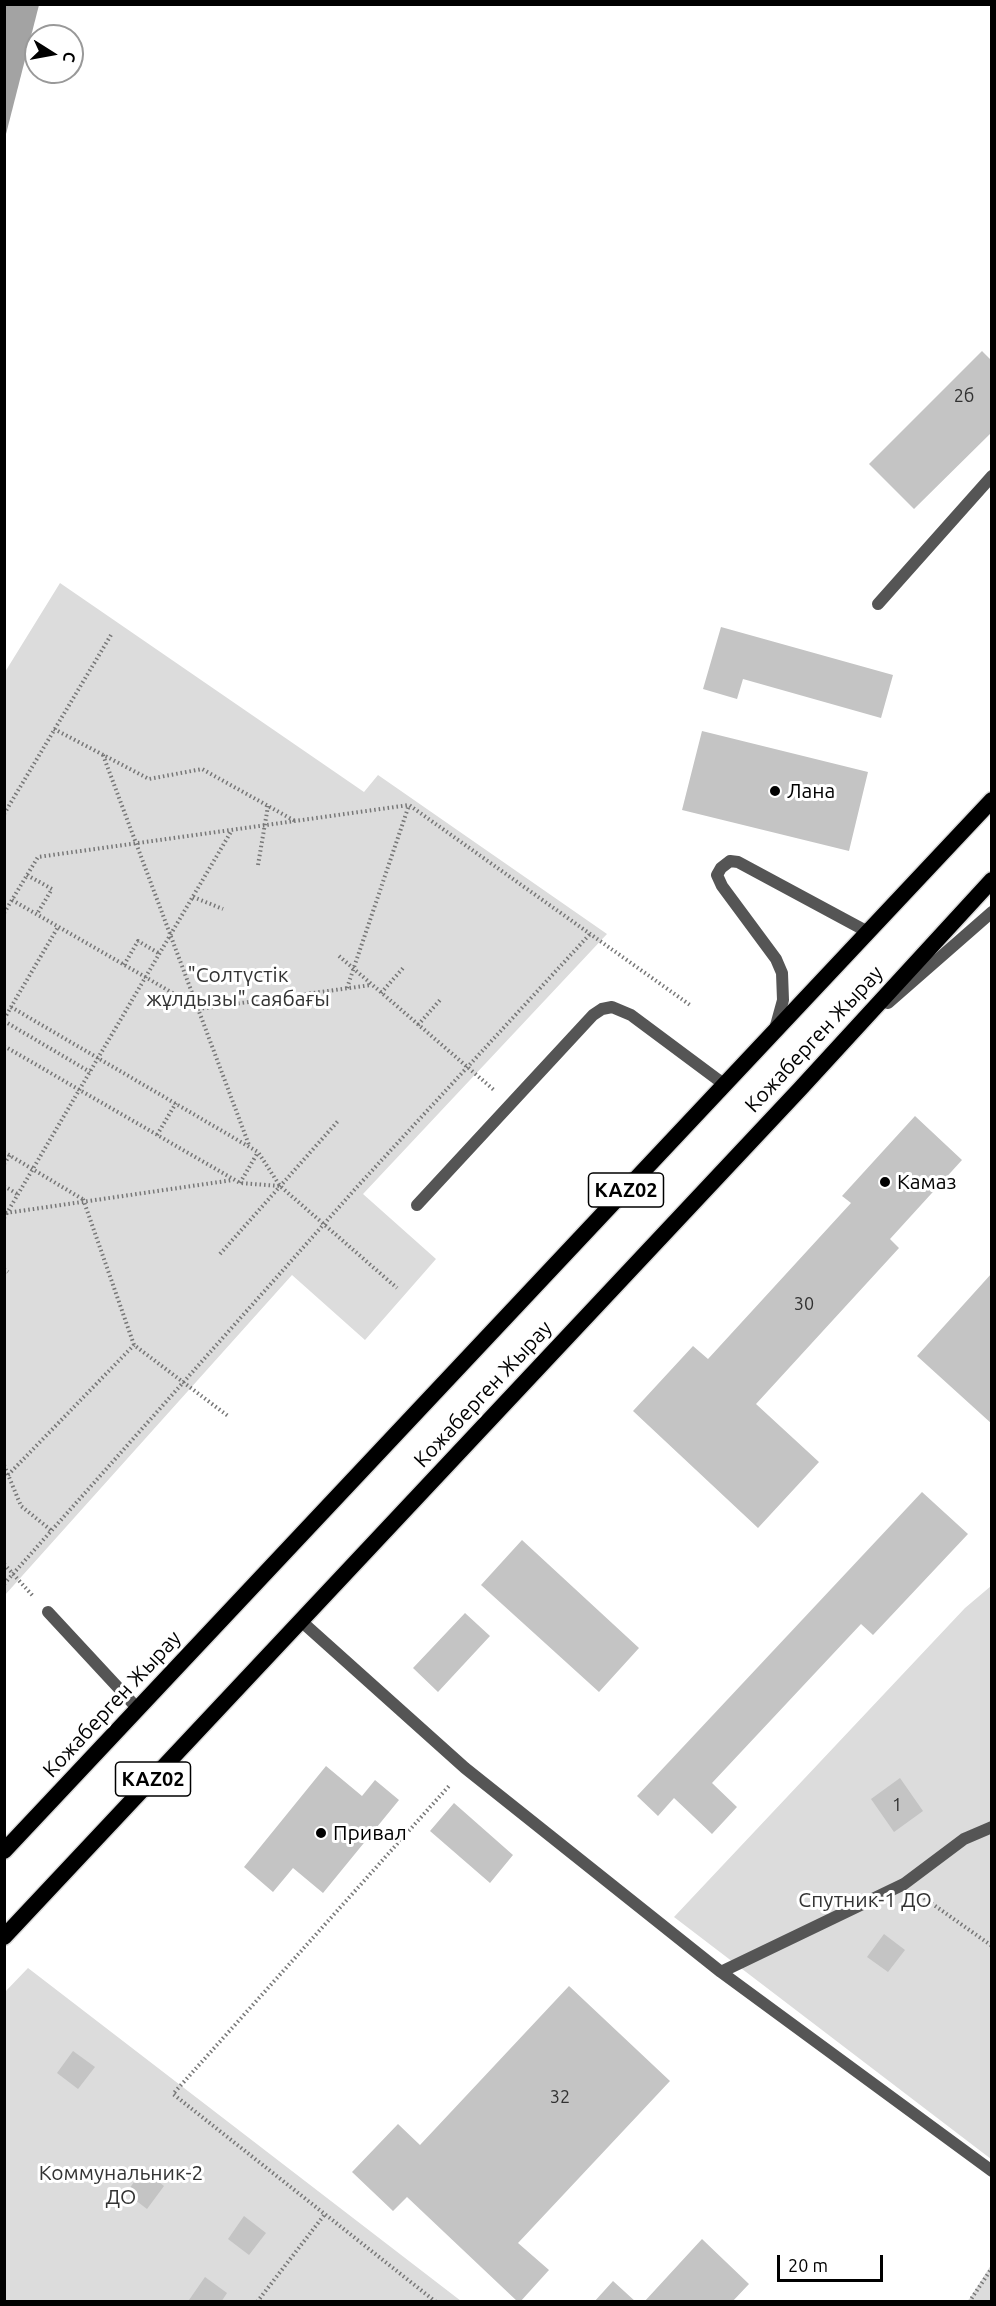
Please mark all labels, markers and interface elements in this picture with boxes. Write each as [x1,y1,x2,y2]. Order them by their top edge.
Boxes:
north arrow [24,24,84,84]
text: С [60,50,80,64]
house number: 2б [954,385,974,407]
place label: Лана [787,778,835,804]
marker: Лана [768,784,782,798]
street label: Кожаберген Жырау [740,961,888,1117]
park label: "Солтүстік жұлдызы" саябағы [146,962,330,1012]
place label: Камаз [897,1169,957,1195]
road number: KAZ02 [588,1173,664,1207]
marker: Камаз [878,1175,892,1189]
house number: 30 [794,1293,814,1315]
street label: Кожаберген Жырау [409,1316,557,1472]
street label: Кожаберген Жырау [38,1626,186,1782]
road number: KAZ02 [116,1762,190,1796]
house number: 1 [892,1794,902,1816]
place label: Привал [333,1820,407,1846]
marker: Привал [314,1826,328,1840]
park label: Спутник-1 ДО [798,1887,932,1913]
house number: 32 [550,2086,570,2108]
park label: Коммунальник-2 ДО [39,2160,203,2210]
scale bar [780,2243,886,2281]
text: 20 m [788,2255,828,2275]

